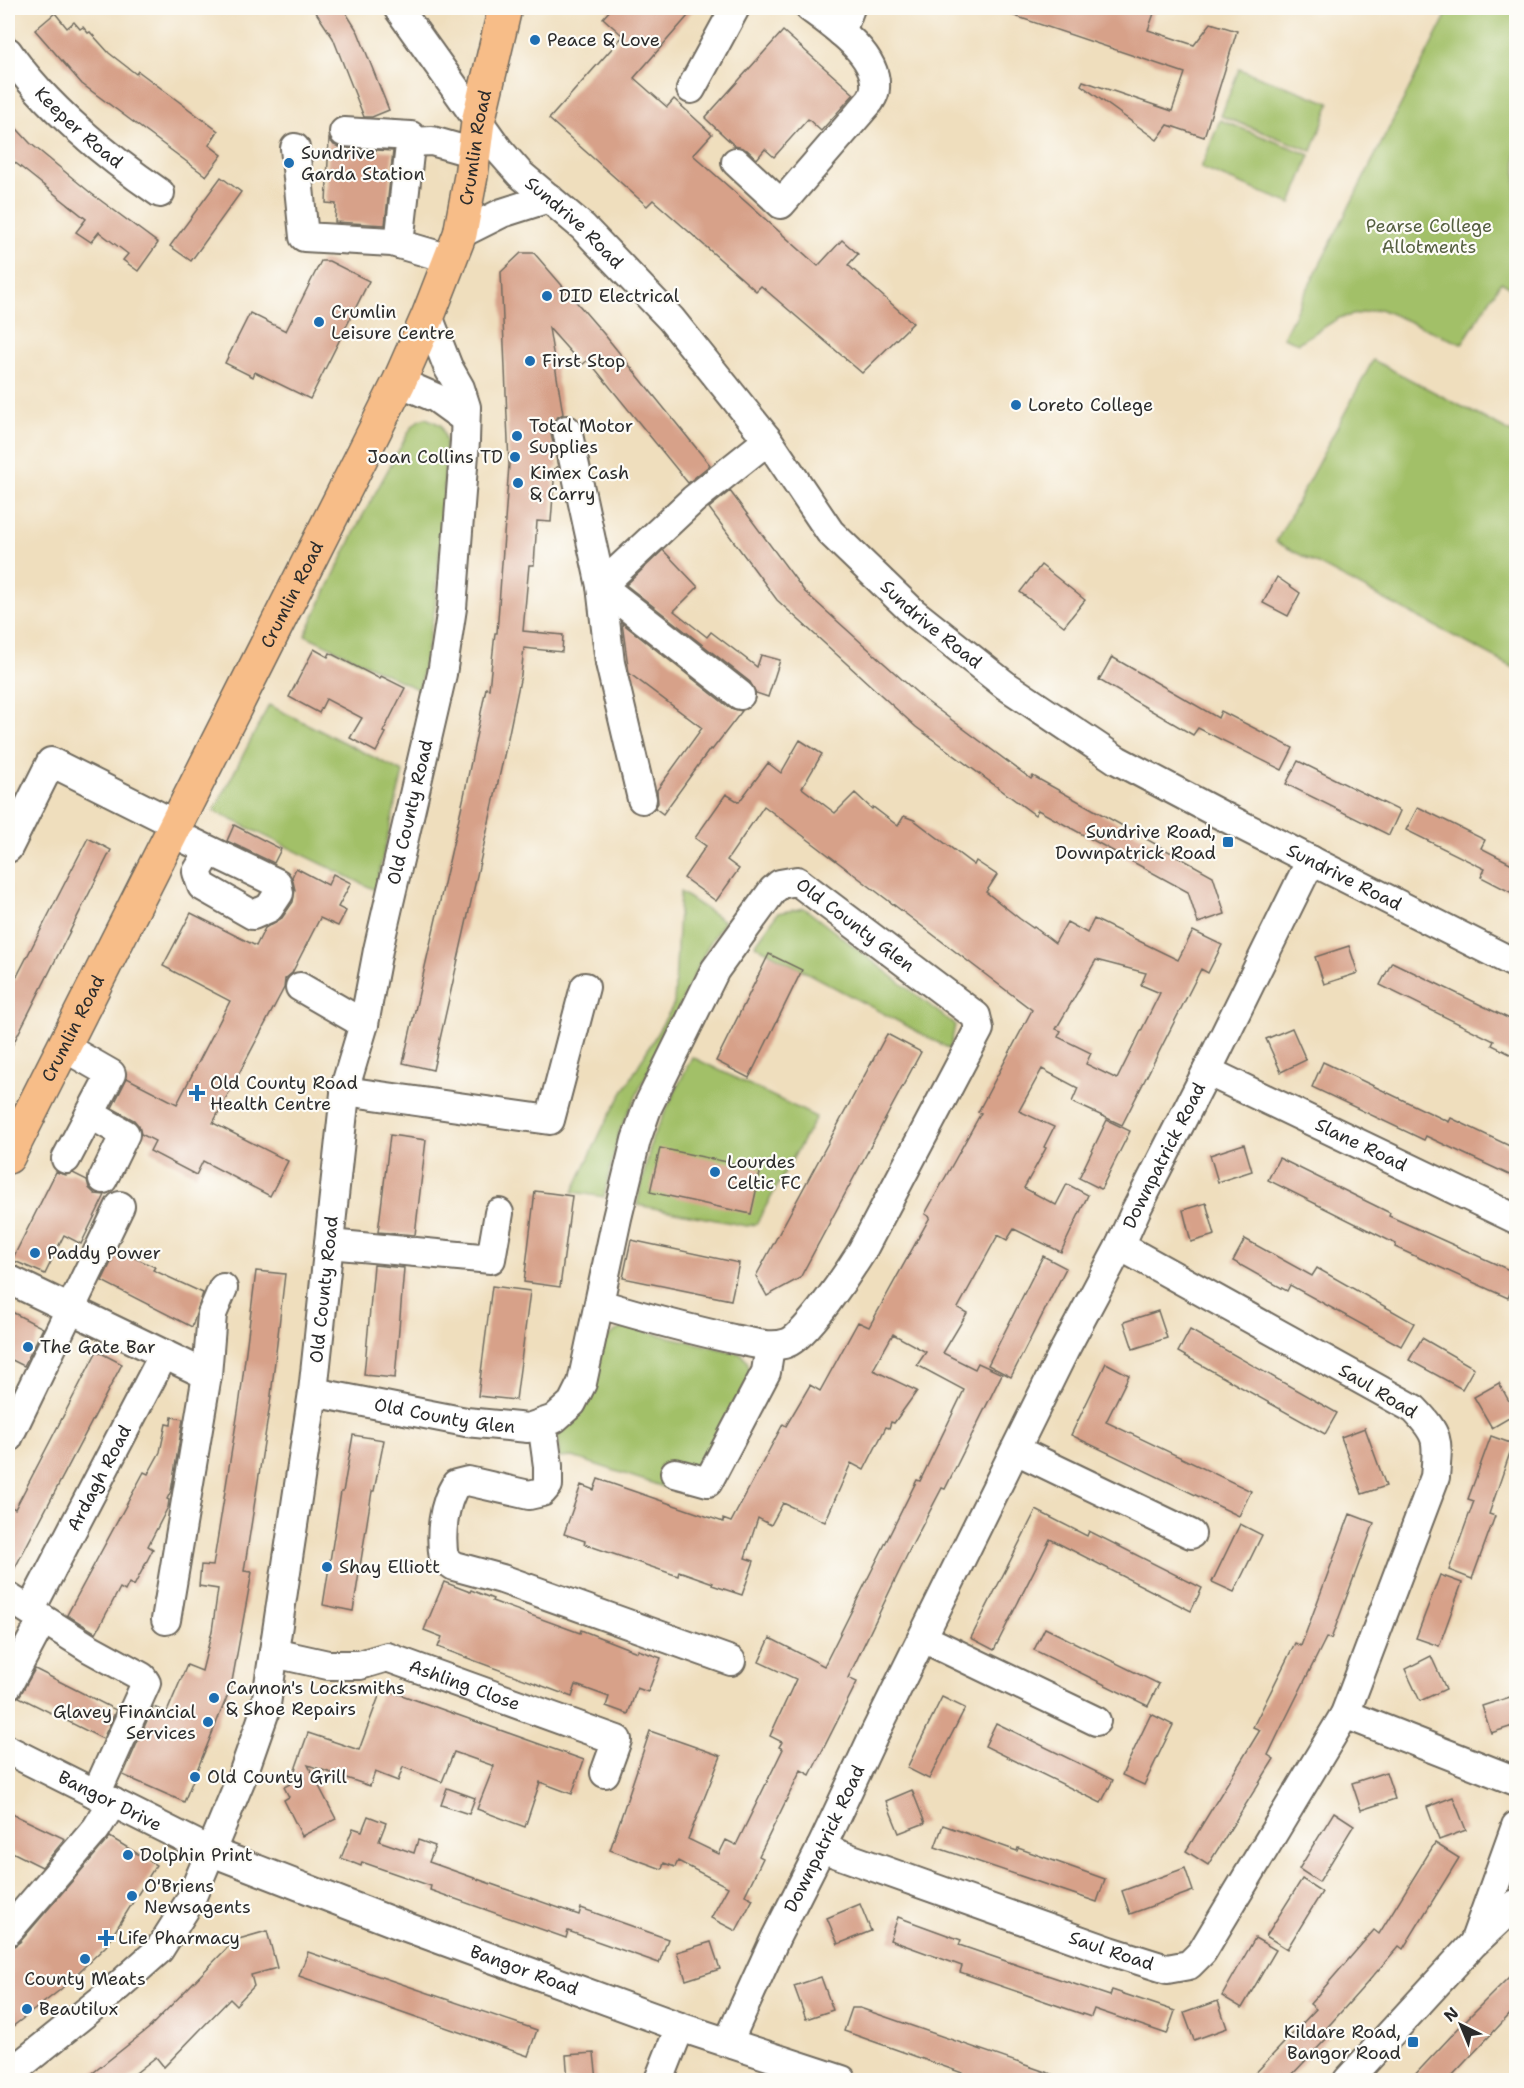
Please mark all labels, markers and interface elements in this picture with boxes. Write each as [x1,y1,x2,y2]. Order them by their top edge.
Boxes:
place label: Peace & Love [547,28,660,52]
marker: Peace & Love [528,33,542,47]
street label: Keeper Road [29,82,128,174]
street label: Crumlin Road [454,87,497,207]
place label: Sundrive Garda Station [301,141,425,186]
marker: Sundrive Garda Station [282,156,296,170]
street label: Sundrive Road [520,171,629,274]
park label: Pearse College Allotments [1366,214,1492,259]
place label: DID Electrical [559,284,680,308]
marker: DID Electrical [540,289,554,303]
place label: Crumlin Leisure Centre [331,300,455,345]
marker: Crumlin Leisure Centre [312,315,326,329]
place label: First Stop [542,349,625,373]
marker: First Stop [523,354,537,368]
place label: Loreto College [1028,393,1153,417]
marker: Loreto College [1009,398,1023,412]
place label: Total Motor Supplies [529,414,633,459]
marker: Total Motor Supplies [510,429,524,443]
place label: Joan Collins TD [367,445,503,469]
marker: Joan Collins TD [508,450,522,464]
place label: Kimex Cash & Carry [530,461,629,506]
marker: Kimex Cash & Carry [511,476,525,490]
street label: Crumlin Road [255,537,329,652]
street label: Sundrive Road [875,575,987,674]
street label: Old County Road [382,738,438,887]
place label: Sundrive Road, Downpatrick Road [1055,820,1216,865]
marker: Sundrive Road, Downpatrick Road [1221,835,1235,849]
street label: Sundrive Road [1283,838,1406,916]
street label: Old County Glen [791,872,919,977]
street label: Crumlin Road [36,971,110,1086]
place label: Old County Road Health Centre [210,1071,358,1116]
street label: Downpatrick Road [1117,1078,1211,1233]
marker: Old County Road Health Centre [188,1084,206,1102]
street label: Slane Road [1311,1113,1411,1177]
place label: Lourdes Celtic FC [727,1150,801,1195]
marker: Lourdes Celtic FC [708,1165,722,1179]
street label: Old County Road [304,1215,344,1364]
place label: Paddy Power [47,1241,161,1265]
marker: Paddy Power [28,1246,42,1260]
place label: The Gate Bar [40,1335,156,1359]
marker: The Gate Bar [21,1340,35,1354]
street label: Saul Road [1334,1358,1422,1424]
street label: Old County Glen [372,1392,516,1439]
street label: Ardagh Road [62,1421,137,1535]
place label: Shay Elliott [339,1555,440,1579]
marker: Shay Elliott [320,1560,334,1574]
street label: Ashling Close [406,1654,524,1716]
place label: Cannon's Locksmiths & Shoe Repairs [226,1676,405,1721]
marker: Cannon's Locksmiths & Shoe Repairs [207,1691,221,1705]
place label: Glavey Financial Services [53,1700,197,1745]
marker: Glavey Financial Services [201,1715,215,1729]
street label: Downpatrick Road [778,1761,870,1916]
street label: Bangor Drive [54,1765,166,1837]
place label: Old County Grill [207,1765,347,1789]
marker: Old County Grill [188,1770,202,1784]
place label: Dolphin Print [140,1843,253,1867]
marker: Dolphin Print [121,1848,135,1862]
place label: O'Briens Newsagents [144,1874,251,1919]
marker: O'Briens Newsagents [125,1889,139,1903]
street label: Saul Road [1066,1925,1157,1976]
place label: Life Pharmacy [118,1926,240,1950]
marker: Life Pharmacy [99,1931,113,1945]
street label: Bangor Road [467,1939,582,2001]
marker: County Meats [78,1952,92,1966]
place label: County Meats [24,1967,146,1991]
north arrow [1431,1995,1491,2055]
place label: Beautilux [39,1997,118,2021]
marker: Beautilux [20,2002,34,2016]
text: N [1439,2002,1463,2026]
place label: Kildare Road, Bangor Road [1284,2020,1401,2065]
marker: Kildare Road, Bangor Road [1406,2035,1420,2049]

